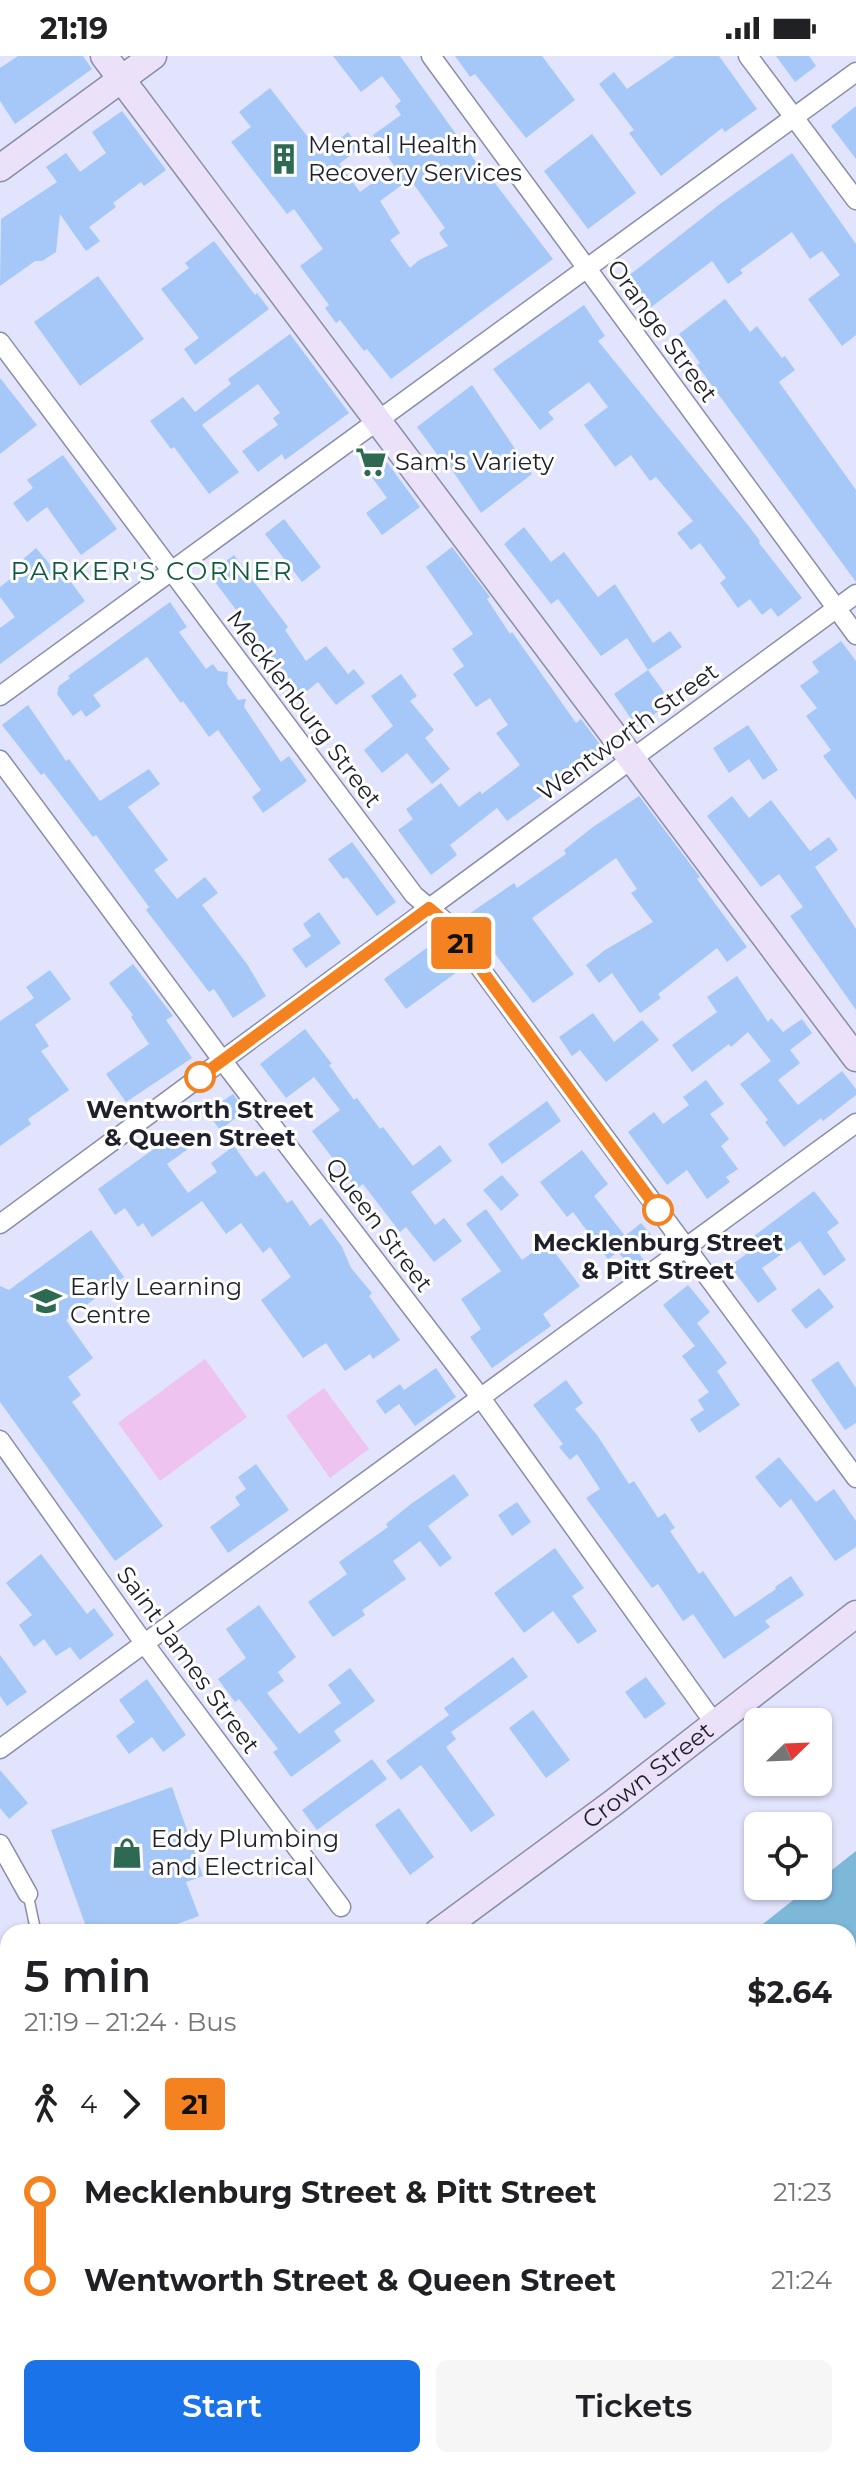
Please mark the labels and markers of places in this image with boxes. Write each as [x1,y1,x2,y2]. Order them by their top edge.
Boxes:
place label: Mental Health Recovery Services [308,130,522,187]
building icon: Mental Health Recovery Services [267,142,301,176]
supermarket icon: Sam's Variety [354,445,388,479]
place label: Sam's Variety [395,447,554,476]
marker: Wentworth Street & Queen Street [185,1062,215,1092]
place label: Wentworth Street & Queen Street [86,1095,314,1152]
marker: Mecklenburg Street & Pitt Street [643,1195,673,1225]
place label: Mecklenburg Street & Pitt Street [533,1228,784,1285]
place label: Early Learning Centre [70,1272,242,1329]
school or university icon: Early Learning Centre [29,1284,63,1318]
place label: Eddy Plumbing and Electrical [151,1824,339,1881]
shop icon: Eddy Plumbing and Electrical [110,1836,144,1870]

